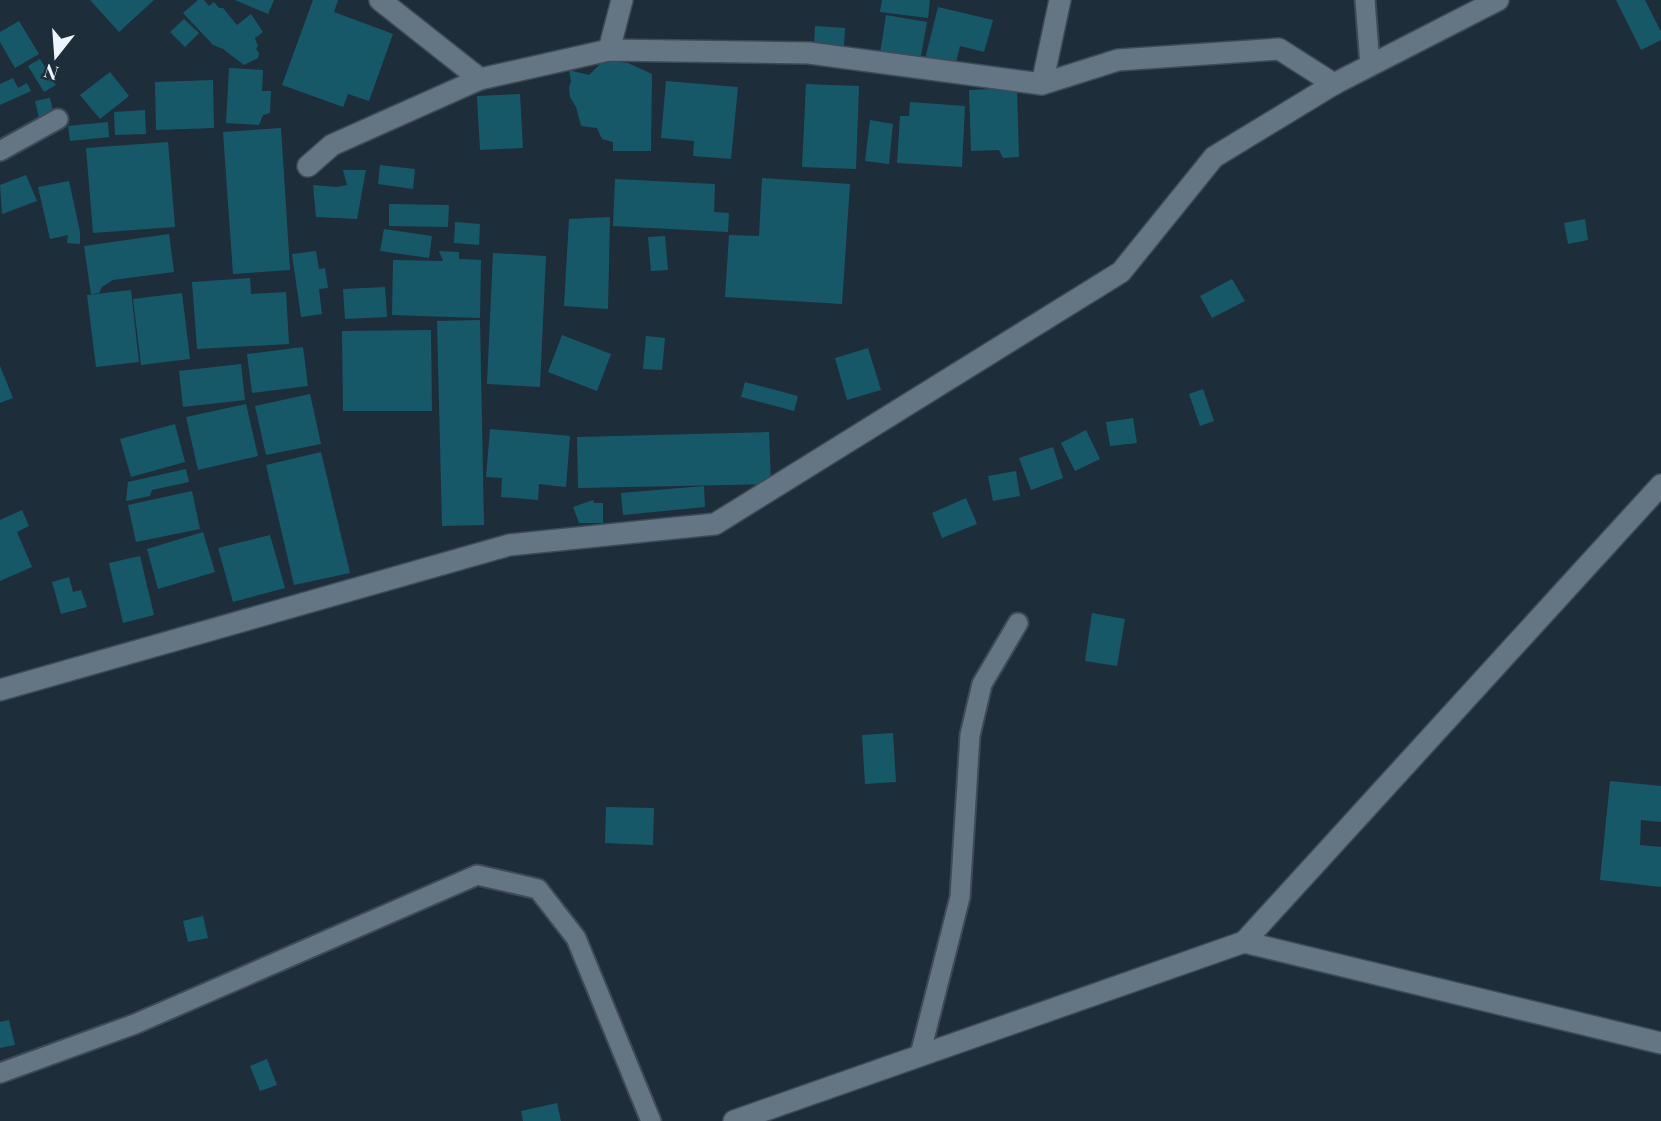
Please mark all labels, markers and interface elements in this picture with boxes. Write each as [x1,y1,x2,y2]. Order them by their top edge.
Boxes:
north arrow [21,21,91,91]
text: N [40,59,61,88]

